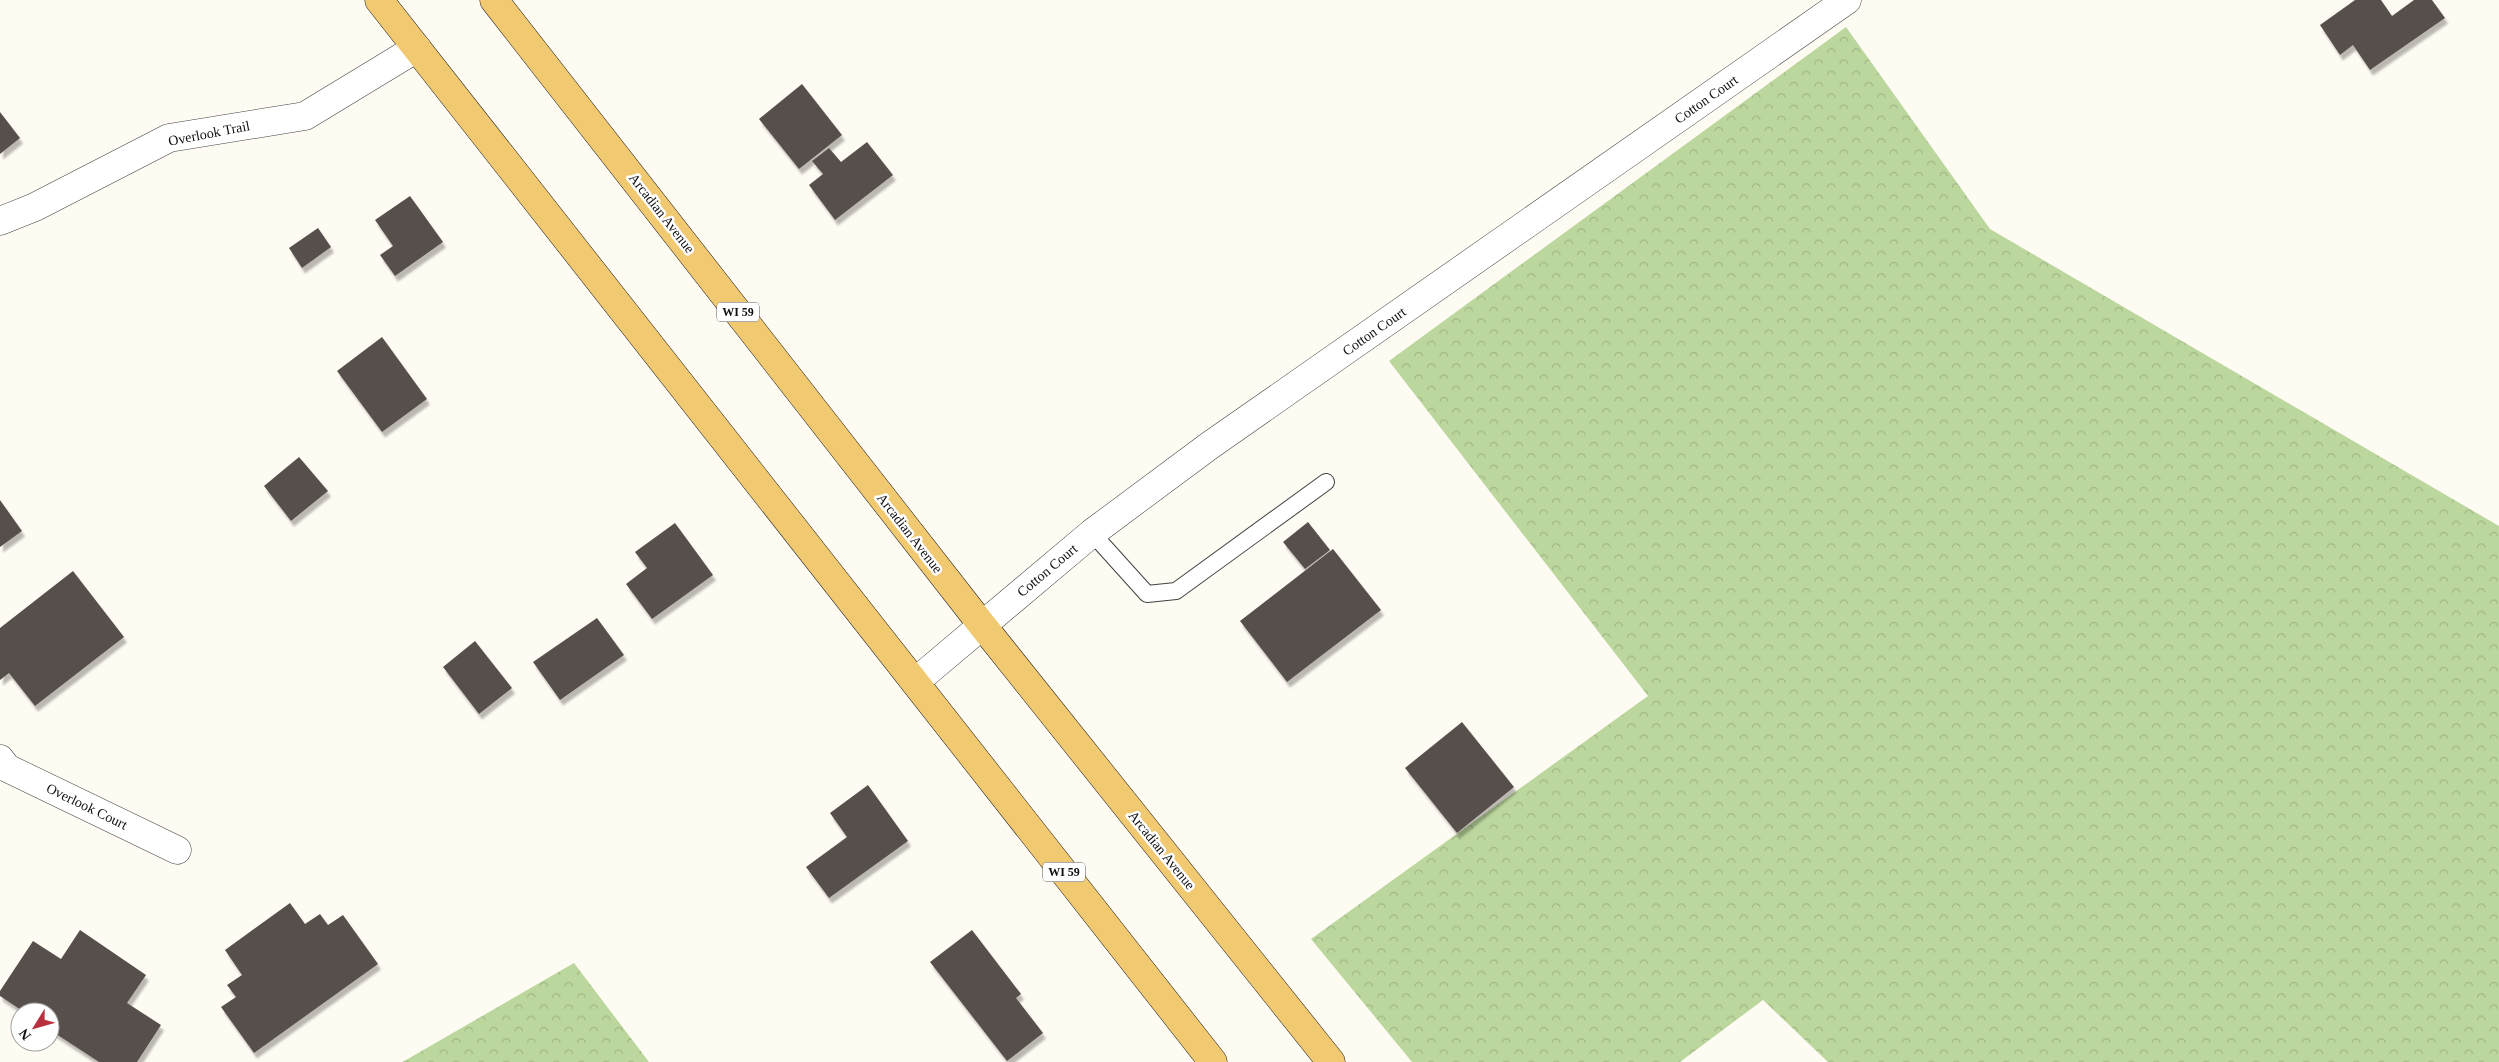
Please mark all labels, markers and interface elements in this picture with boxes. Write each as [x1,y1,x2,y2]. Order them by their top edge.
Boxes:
street label: Cotton Court [1672,72,1741,127]
street label: Overlook Trail [167,118,251,149]
street label: Arcadian Avenue [626,171,697,256]
road number: WI 59 [717,302,759,322]
street label: Cotton Court [1340,304,1409,359]
street label: Arcadian Avenue [874,491,945,576]
street label: Cotton Court [1014,541,1080,600]
street label: Overlook Court [44,780,130,833]
street label: Arcadian Avenue [1125,808,1198,893]
road number: WI 59 [1043,862,1085,882]
north arrow [10,1002,60,1052]
text: N [16,1026,34,1043]

